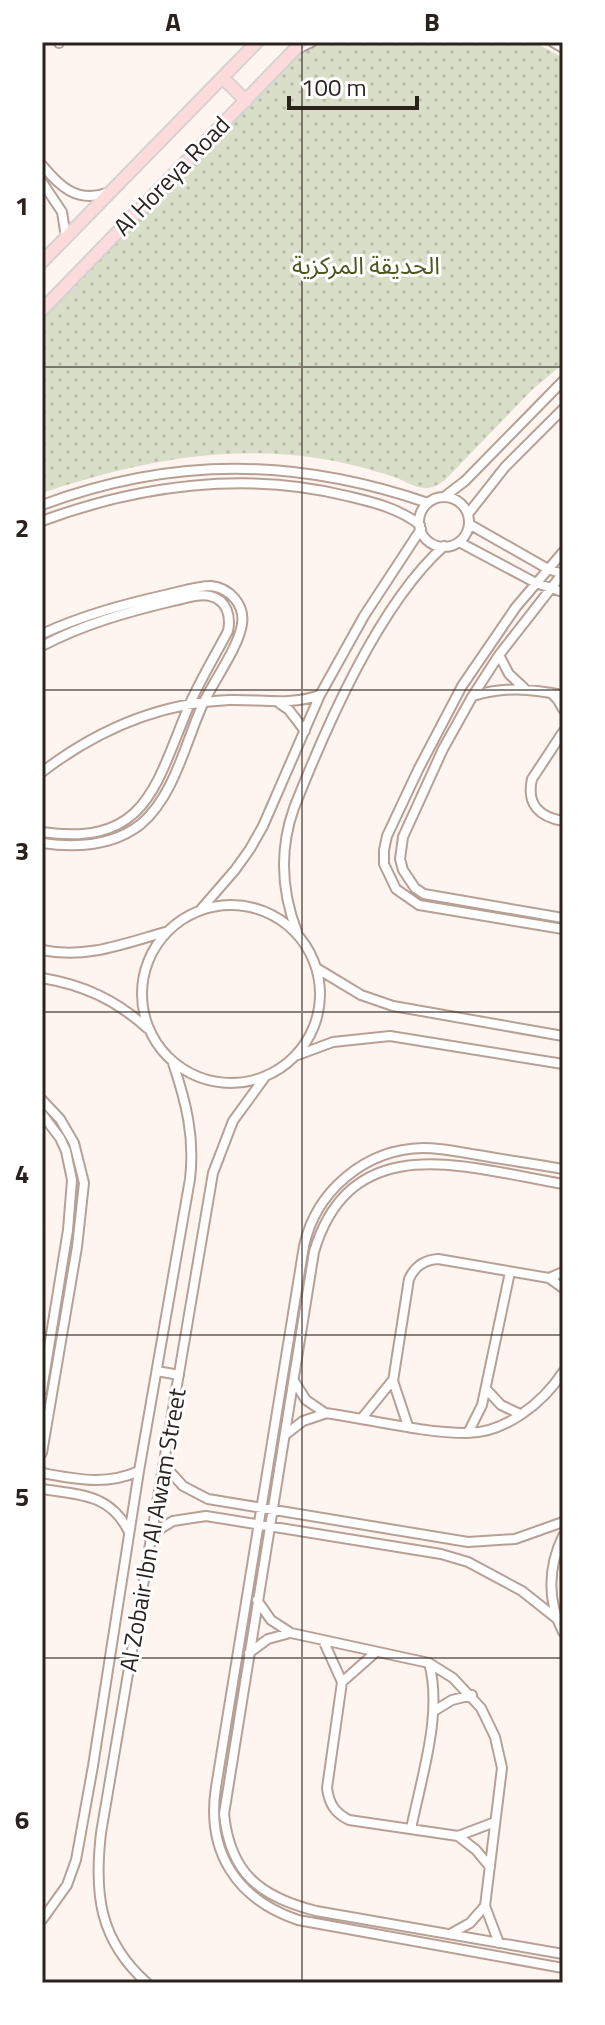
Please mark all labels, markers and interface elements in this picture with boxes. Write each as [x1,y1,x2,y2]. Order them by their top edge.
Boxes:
text: A [165,2,181,41]
text: B [424,2,440,41]
scale bar [289,60,417,110]
text: 100 m [301,69,367,105]
street label: Al Horeya Road [105,107,238,243]
text: 1 [15,186,29,225]
park label: الحديقة المركزية [292,247,440,283]
text: 2 [15,508,29,547]
text: 3 [15,831,29,870]
text: 4 [15,1154,29,1193]
street label: Al Zobair Ibn Al Awam Street [109,1385,195,1674]
text: 5 [15,1477,29,1516]
text: 6 [15,1800,29,1839]

